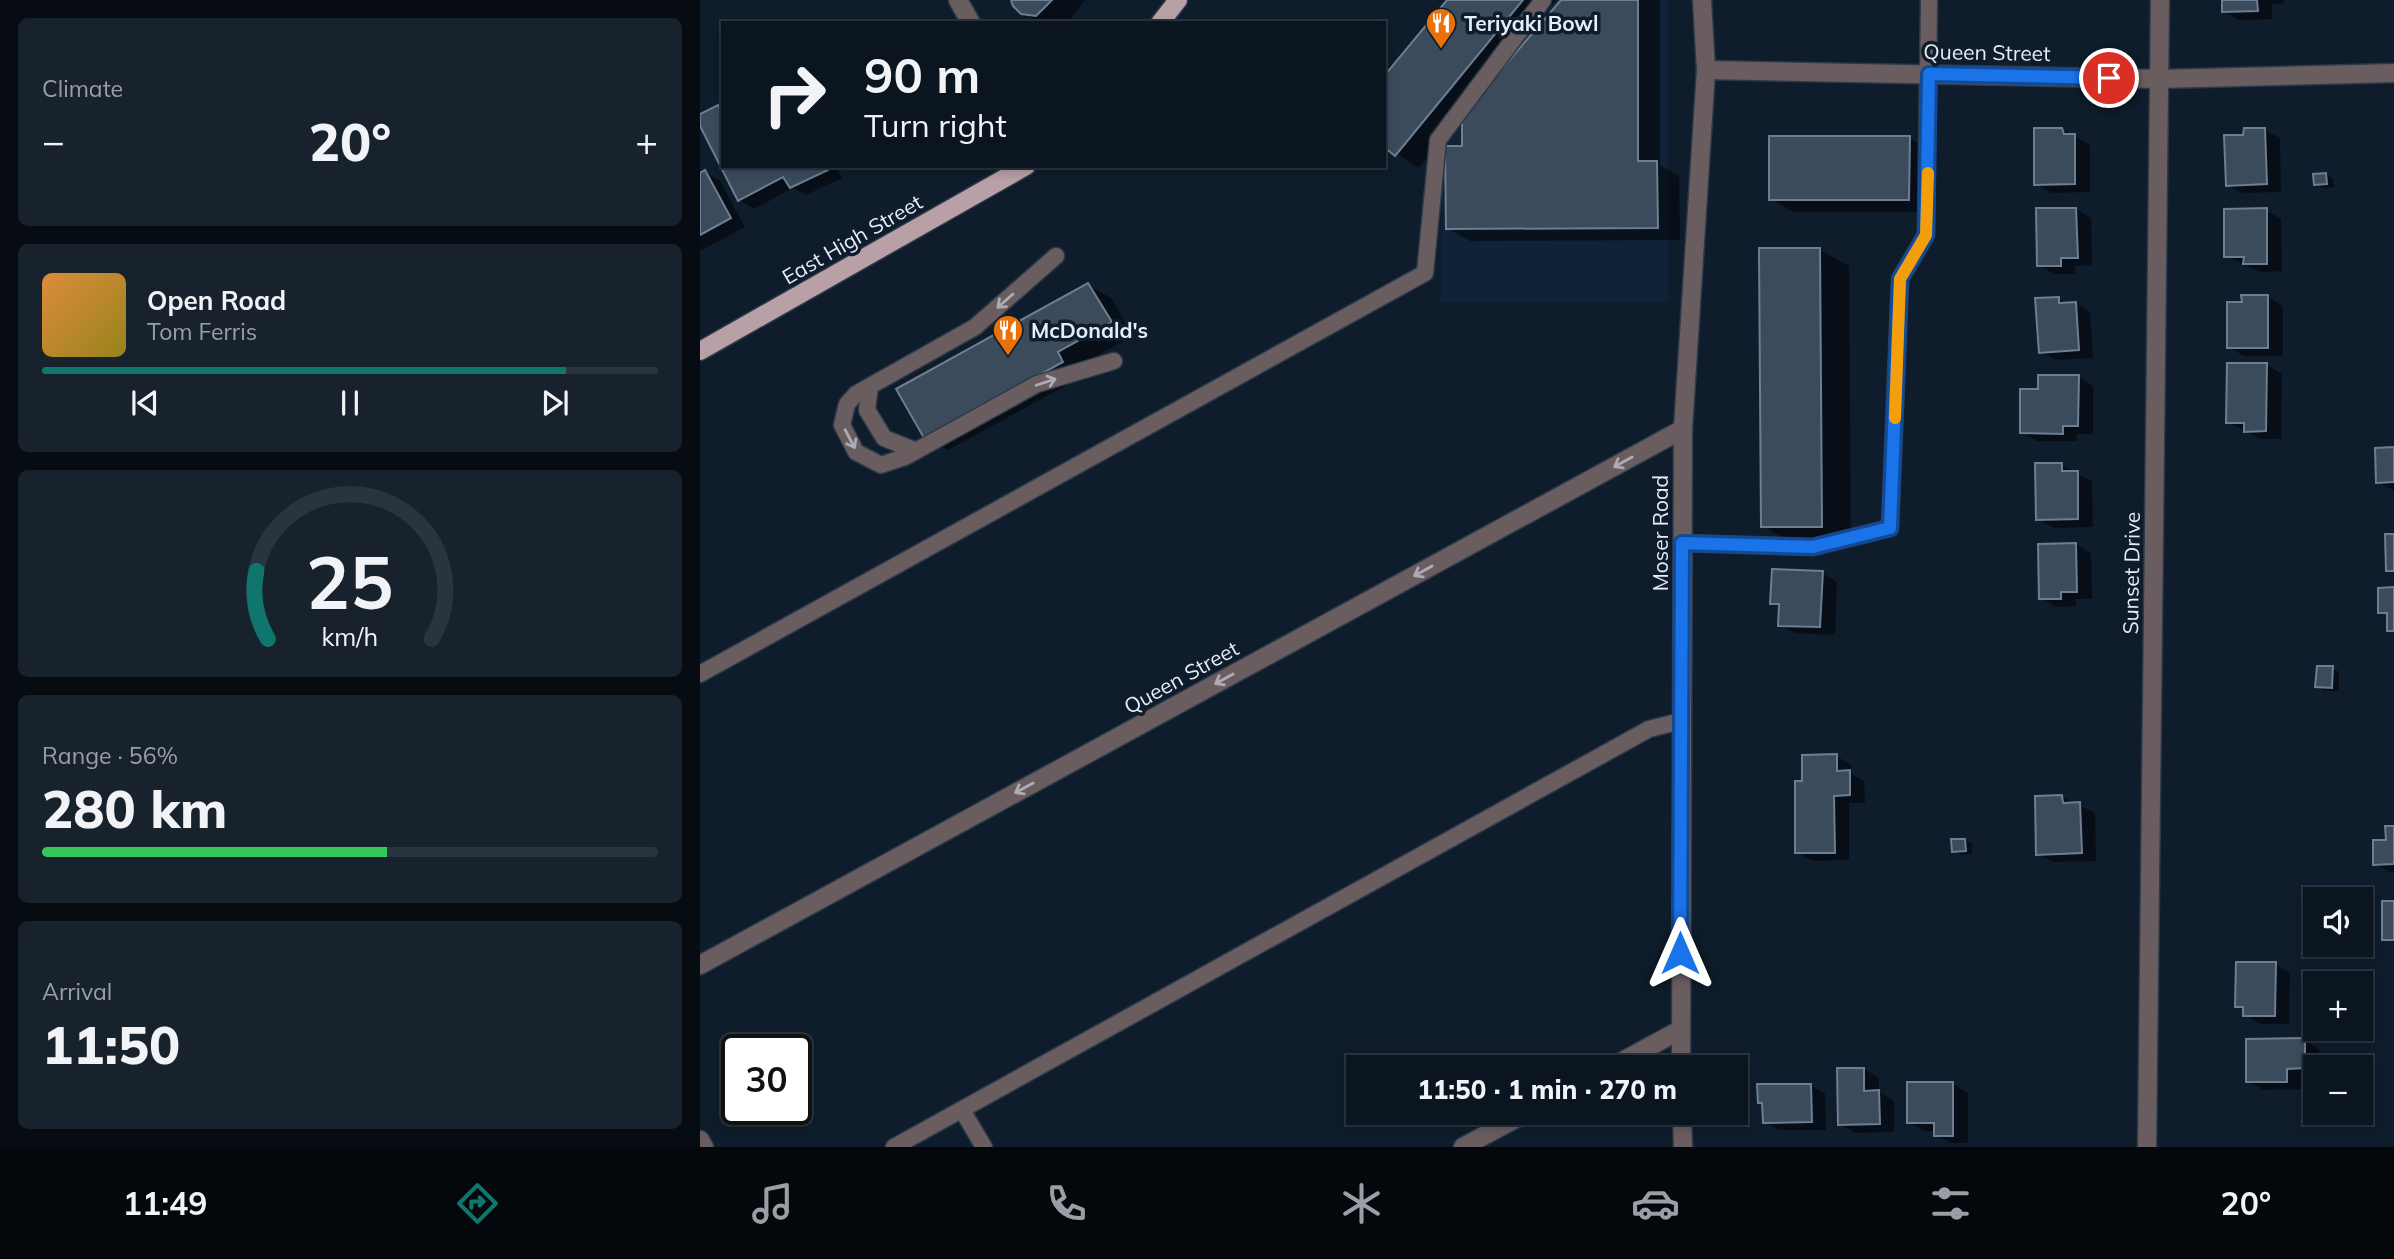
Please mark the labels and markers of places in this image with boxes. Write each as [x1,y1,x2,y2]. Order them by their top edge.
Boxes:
restaurant icon: Teriyaki Bowl [1424,6,1458,50]
place label: Teriyaki Bowl [1464,10,1598,36]
pin [2079,48,2139,108]
restaurant icon: McDonald's [991,313,1025,357]
place label: McDonald's [1031,317,1148,343]

